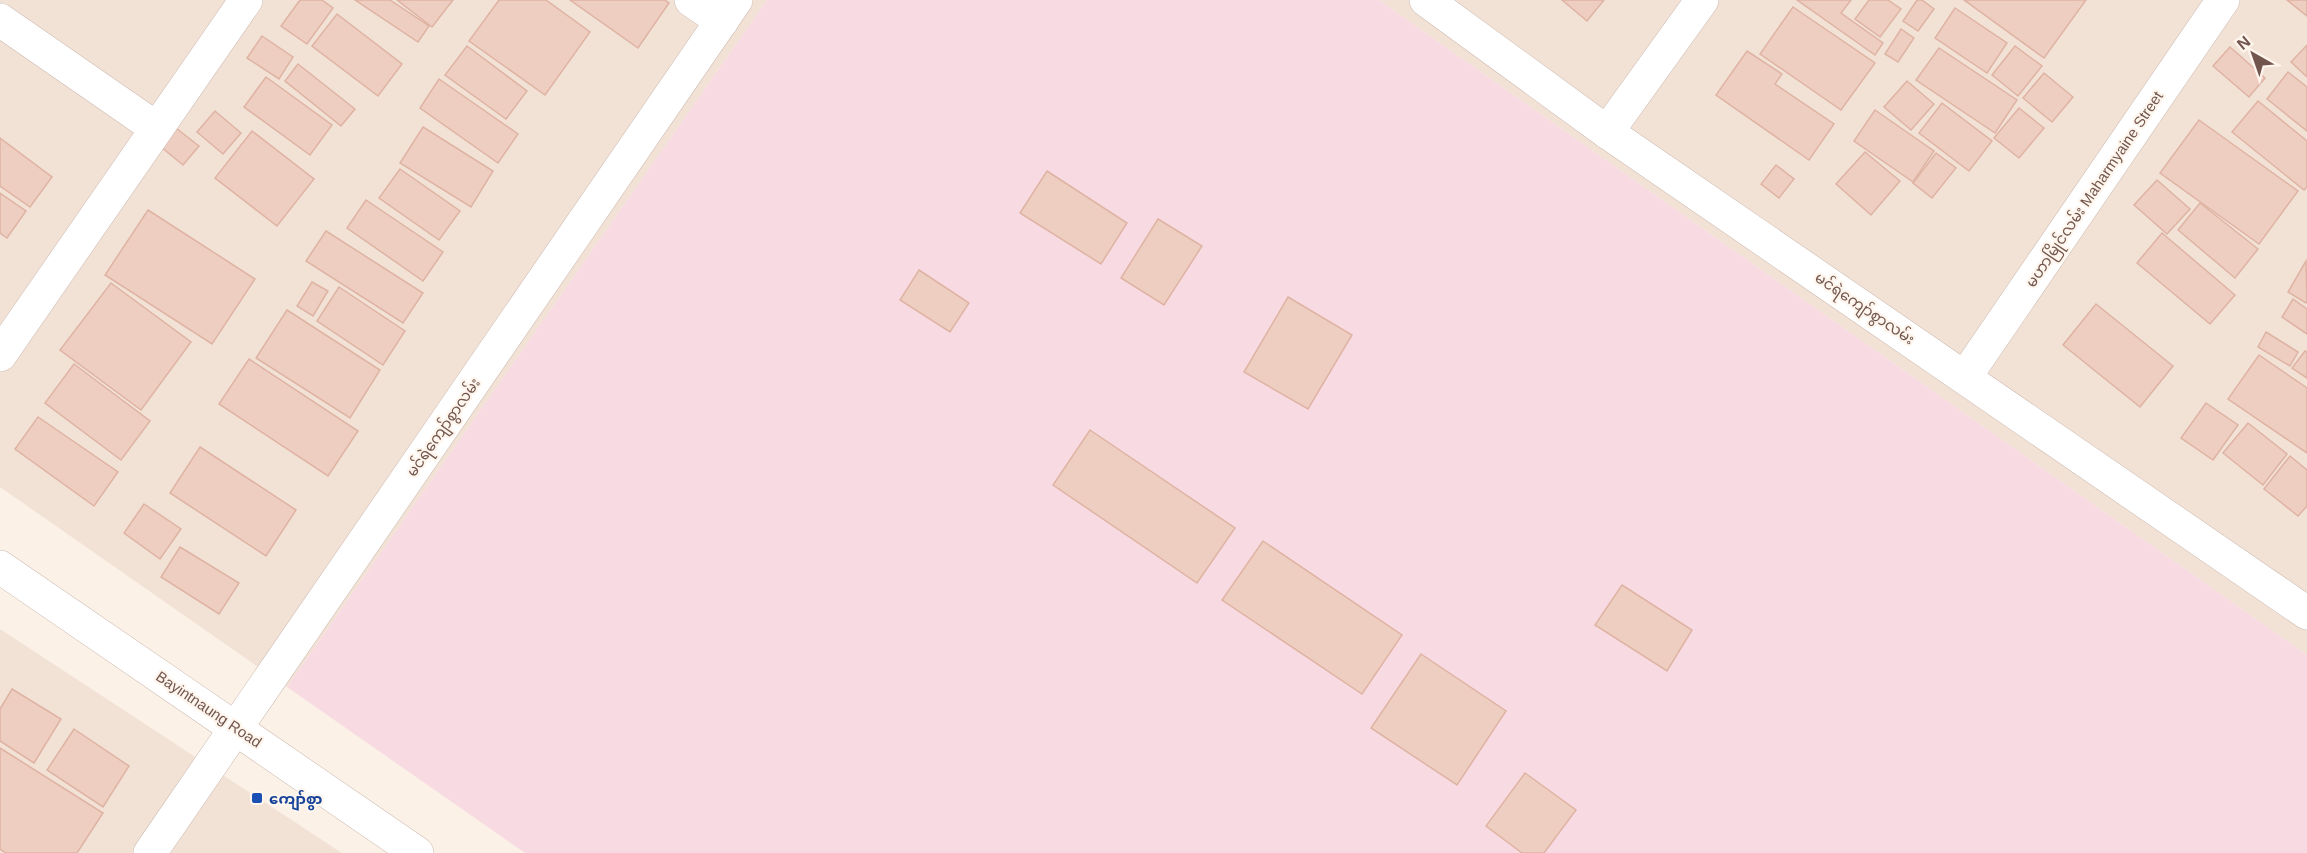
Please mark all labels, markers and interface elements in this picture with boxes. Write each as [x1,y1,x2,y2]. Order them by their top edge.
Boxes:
north arrow [2223,24,2283,84]
text: N [2234,33,2254,53]
street label: မဟာမြိုင်လမ်း Maharmyaine Street [2021,87,2170,292]
street label: မင်ရဲကျော်စွာလမ်း [1810,268,1918,351]
street label: မင်ရဲကျော်စွာလမ်း [402,374,487,482]
street label: Bayintnaung Road [153,667,265,751]
place label: ကျော်စွာ [269,789,323,811]
marker: ကျော်စွာ [250,791,264,805]

